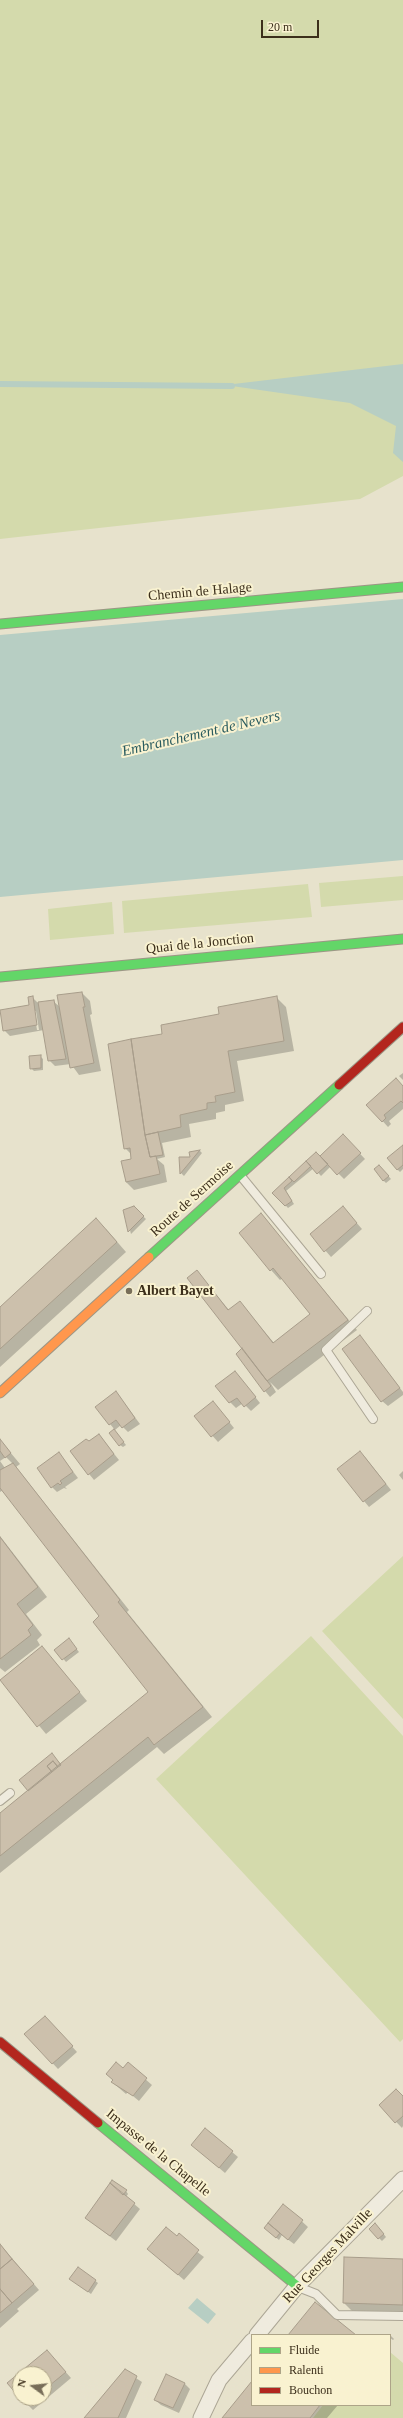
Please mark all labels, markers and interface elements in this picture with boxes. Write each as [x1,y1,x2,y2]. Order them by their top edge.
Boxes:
scale bar [263,12,321,38]
text: 20 m [268,20,292,34]
street label: Chemin de Halage [147,579,253,605]
water label: Embranchement de Nevers [120,707,282,761]
street label: Quai de la Jonction [145,930,255,958]
street label: Route de Sermoise [147,1157,237,1241]
place label: Albert Bayet [137,1283,214,1299]
marker: Albert Bayet [124,1286,134,1296]
street label: Impasse de la Chapelle [102,2106,214,2200]
street label: Rue Georges Malville [280,2205,376,2307]
legend [251,2334,391,2406]
text: Fluide [289,2343,320,2357]
text: Ralenti [289,2363,324,2377]
north arrow [12,2366,52,2406]
text: N [15,2378,28,2389]
text: Bouchon [289,2383,332,2397]

